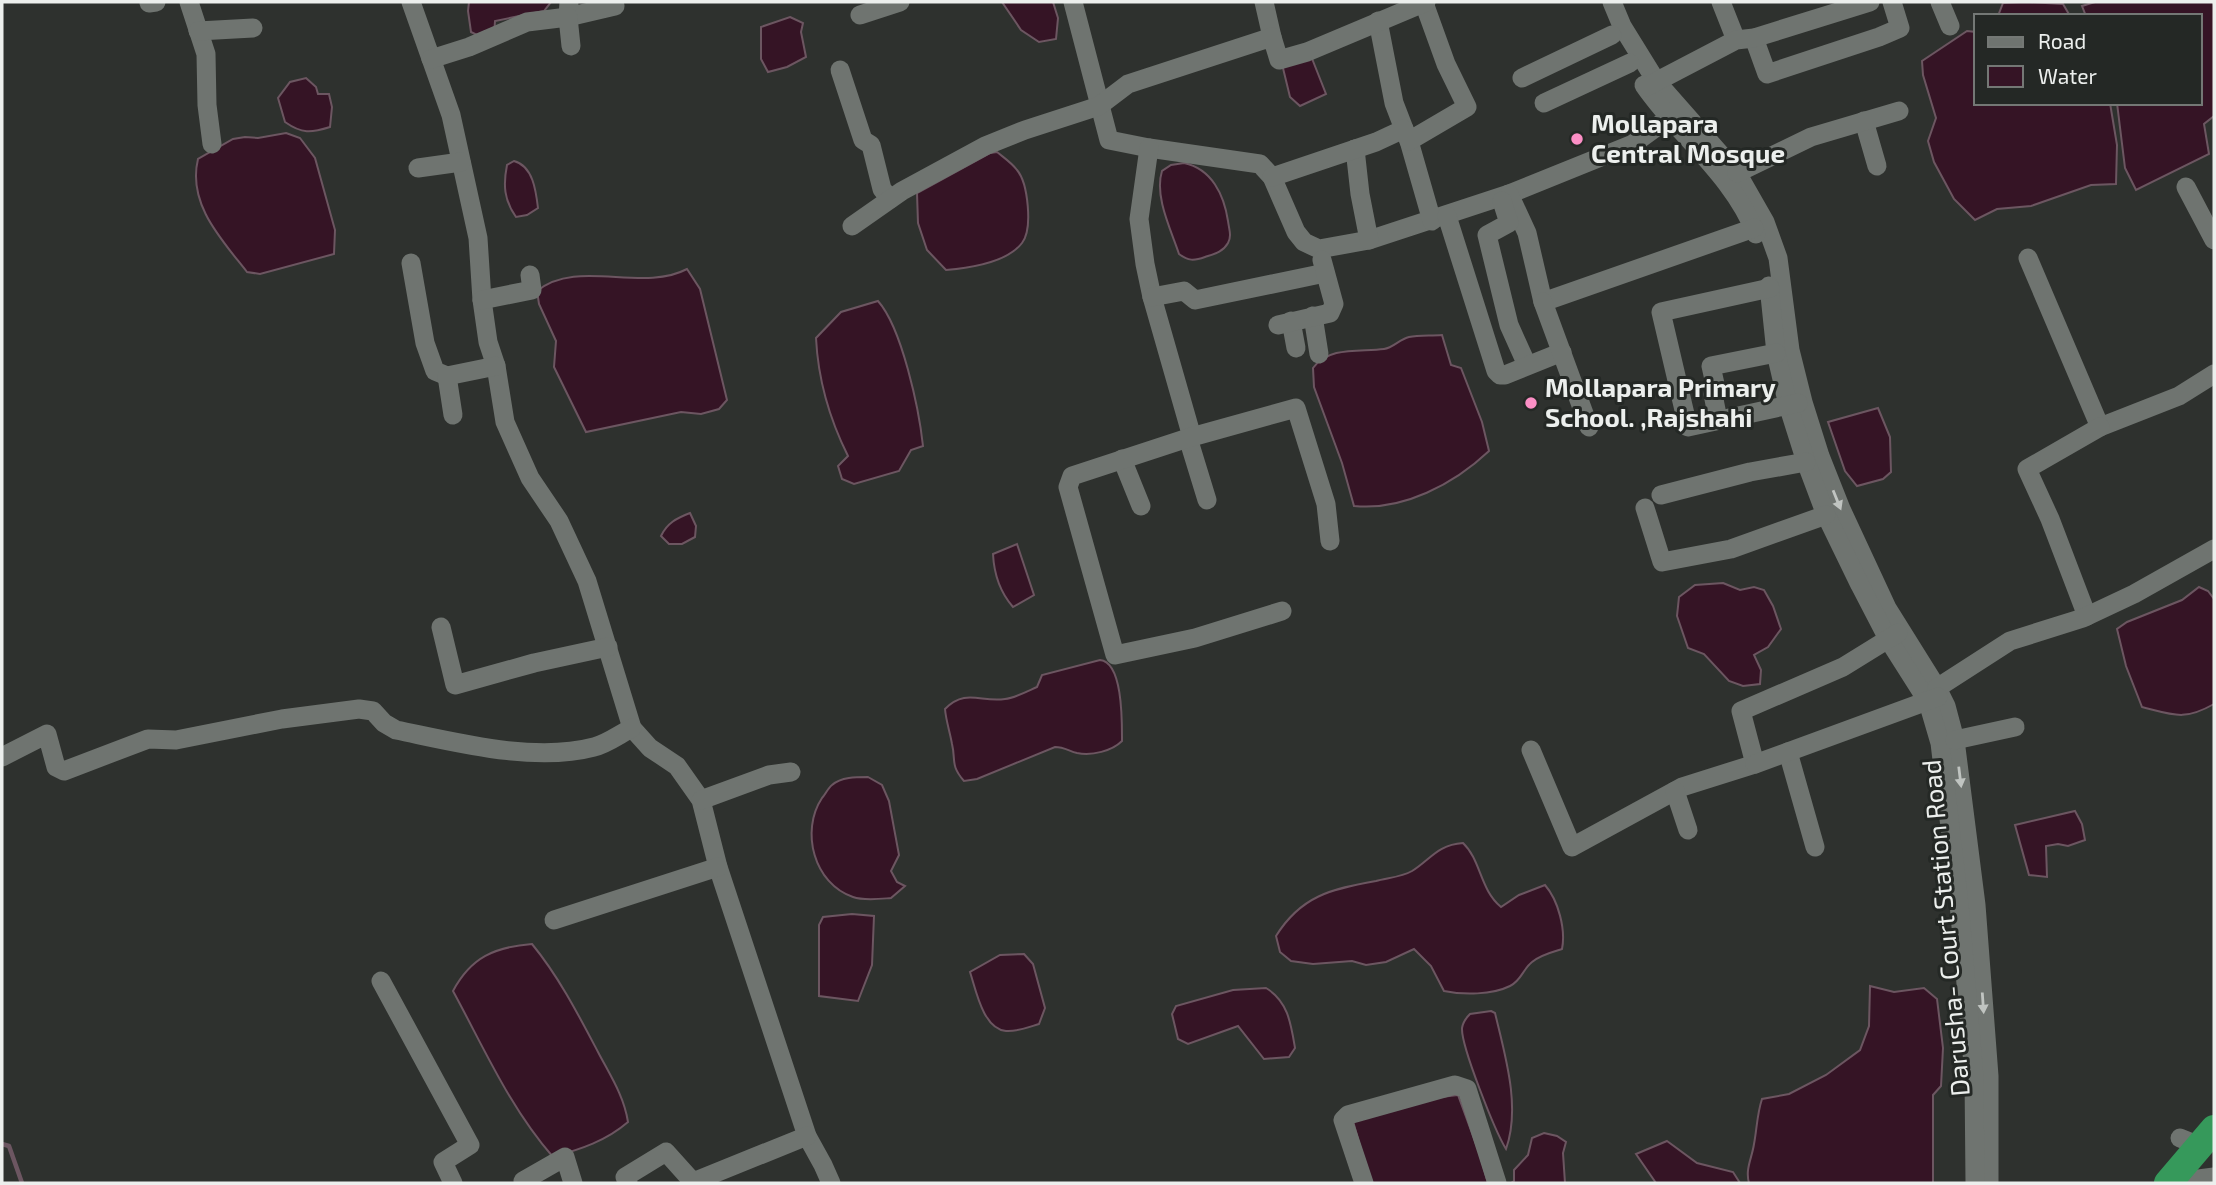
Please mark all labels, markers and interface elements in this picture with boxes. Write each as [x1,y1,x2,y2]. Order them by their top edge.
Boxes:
legend [1974,14,2202,105]
text: Road [2038,28,2086,53]
text: Water [2038,63,2097,88]
place label: Mollapara Central Mosque [1591,107,1785,168]
marker: Mollapara Central Mosque [1569,131,1585,147]
place label: Mollapara Primary School. ,Rajshahi [1545,371,1776,432]
marker: Mollapara Primary School. ,Rajshahi [1523,395,1539,411]
one-way arrow [1832,489,1843,510]
street label: Darusha- Court Station Road [1914,758,1975,1098]
one-way arrow [1954,766,1965,788]
one-way arrow [1978,992,1989,1014]

